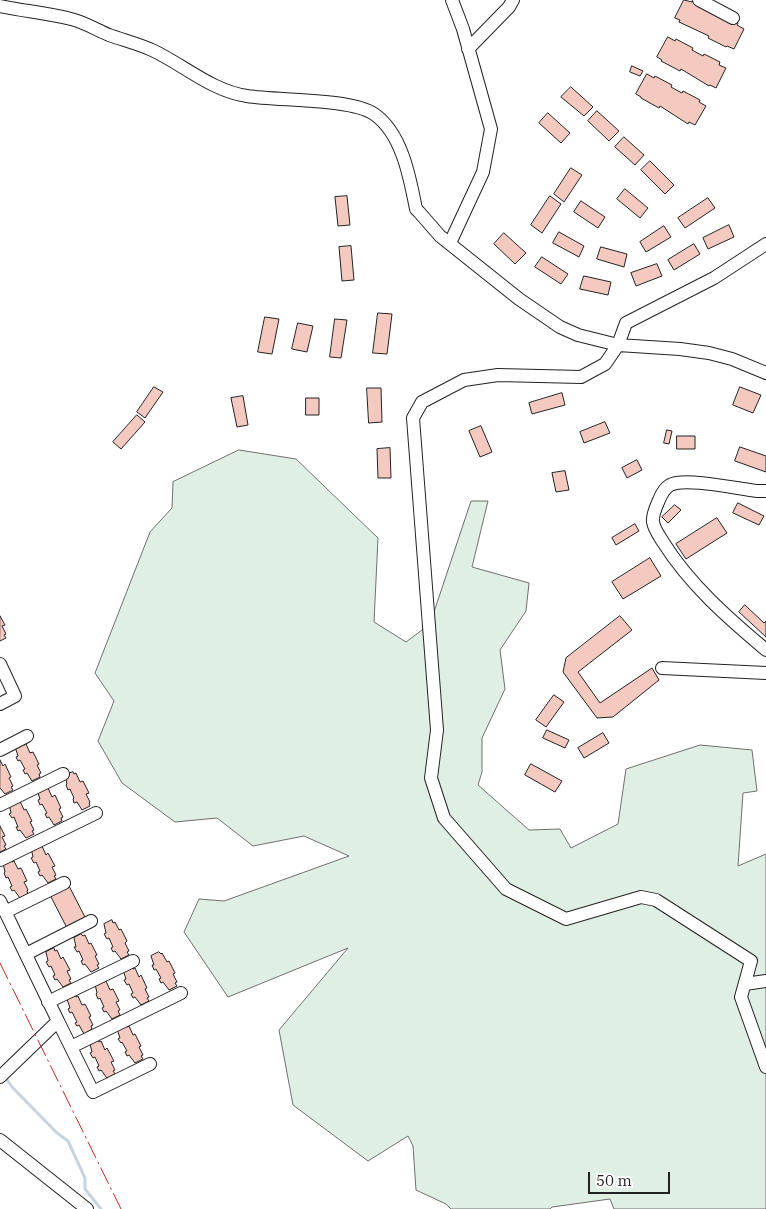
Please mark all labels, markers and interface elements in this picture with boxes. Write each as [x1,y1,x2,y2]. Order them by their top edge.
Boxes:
scale bar [591,1162,674,1194]
text: 50 m [596,1171,632,1190]

